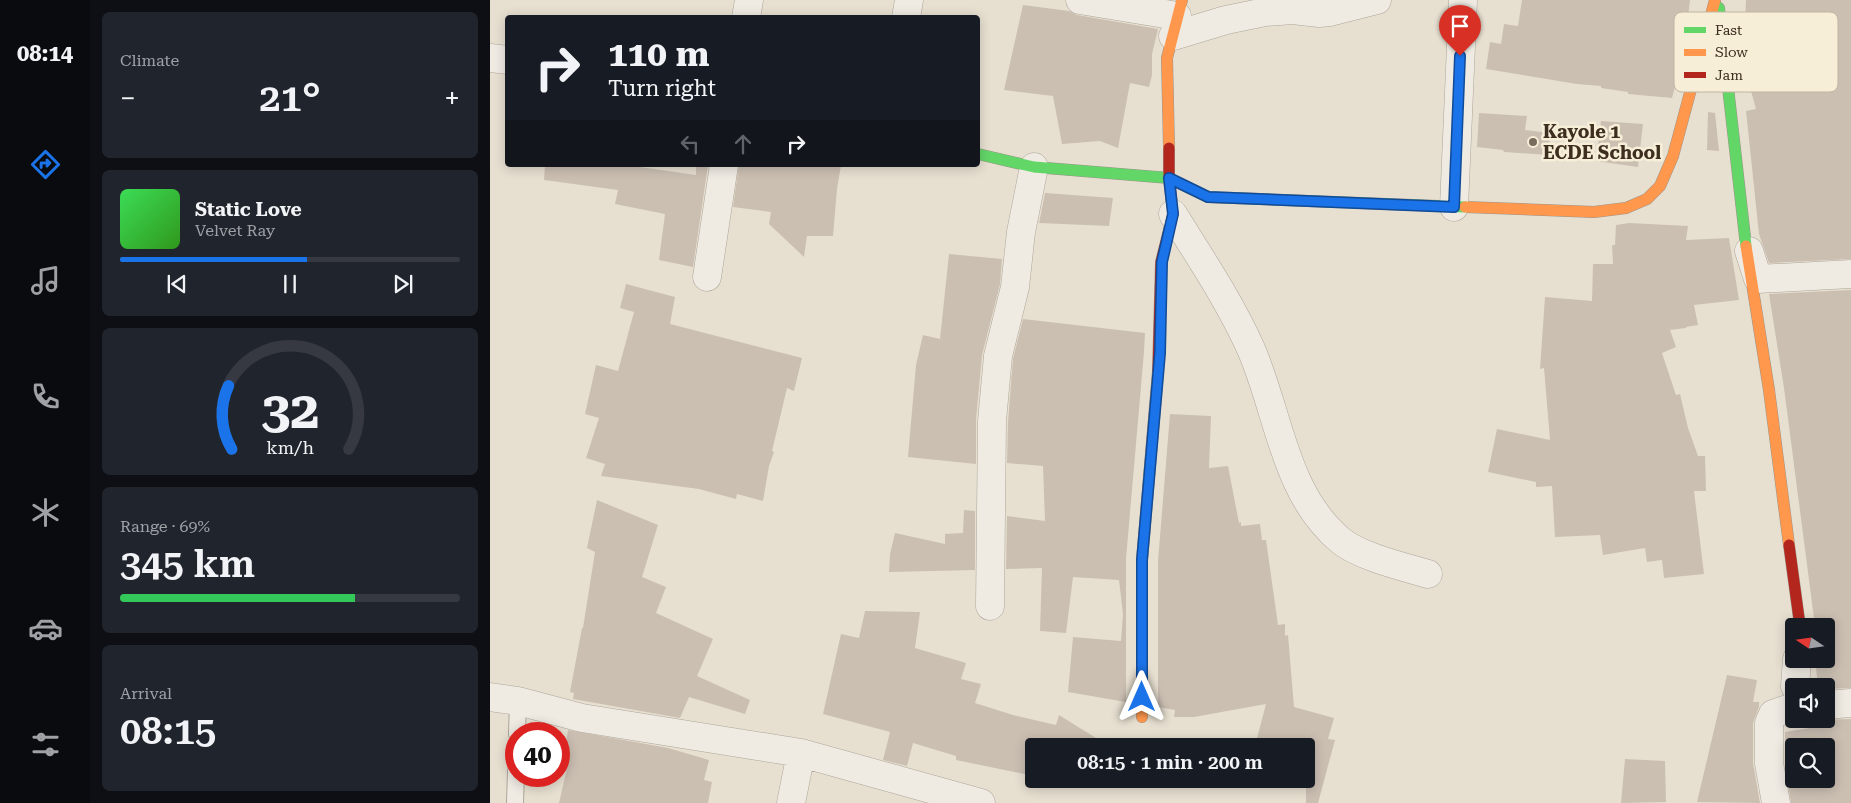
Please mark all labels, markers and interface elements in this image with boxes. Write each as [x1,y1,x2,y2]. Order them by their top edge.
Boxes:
pin [1439,5,1481,56]
icon: arrive [1446,12,1474,40]
legend [1674,12,1838,92]
text: Fast [1715,22,1742,38]
text: 110 m [608,34,709,75]
icon: right [525,35,590,100]
text: 08:14 [17,41,73,66]
text: Slow [1715,44,1748,60]
text: Climate [120,51,179,70]
text: Jam [1715,67,1743,83]
text: 21° [259,76,321,120]
text: Turn right [608,76,716,101]
text: − [120,82,136,115]
text: + [444,82,460,115]
place label: Kayole 1 ECDE School [1543,121,1661,163]
icon: left [676,130,704,158]
icon: ahead [729,130,757,158]
icon: right [782,130,810,158]
marker: Kayole 1 ECDE School [1527,136,1539,148]
icon: directions [28,147,63,182]
text: Static Love [195,198,302,221]
text: Velvet Ray [195,221,275,240]
icon: music [28,263,63,298]
icon: previous [163,270,191,298]
icon: pause [276,270,304,298]
icon: next [389,270,417,298]
icon: phone [28,379,63,414]
text: 32 [261,380,319,441]
text: km/h [266,437,314,458]
icon: climate [28,495,63,530]
text: Range · 69% [120,517,210,536]
text: 345 km [120,542,255,586]
icon: car [28,611,63,646]
north arrow [1785,618,1835,668]
map controls [1785,618,1835,788]
position arrow [1115,670,1167,722]
button: sound [1785,678,1835,728]
text: Arrival [120,684,172,703]
text: 08:15 [120,709,216,753]
speed limit sign: 40 [505,722,570,787]
icon: filters [28,727,63,762]
button: search [1785,738,1835,788]
text: 08:15 · 1 min · 200 m [1077,751,1263,774]

